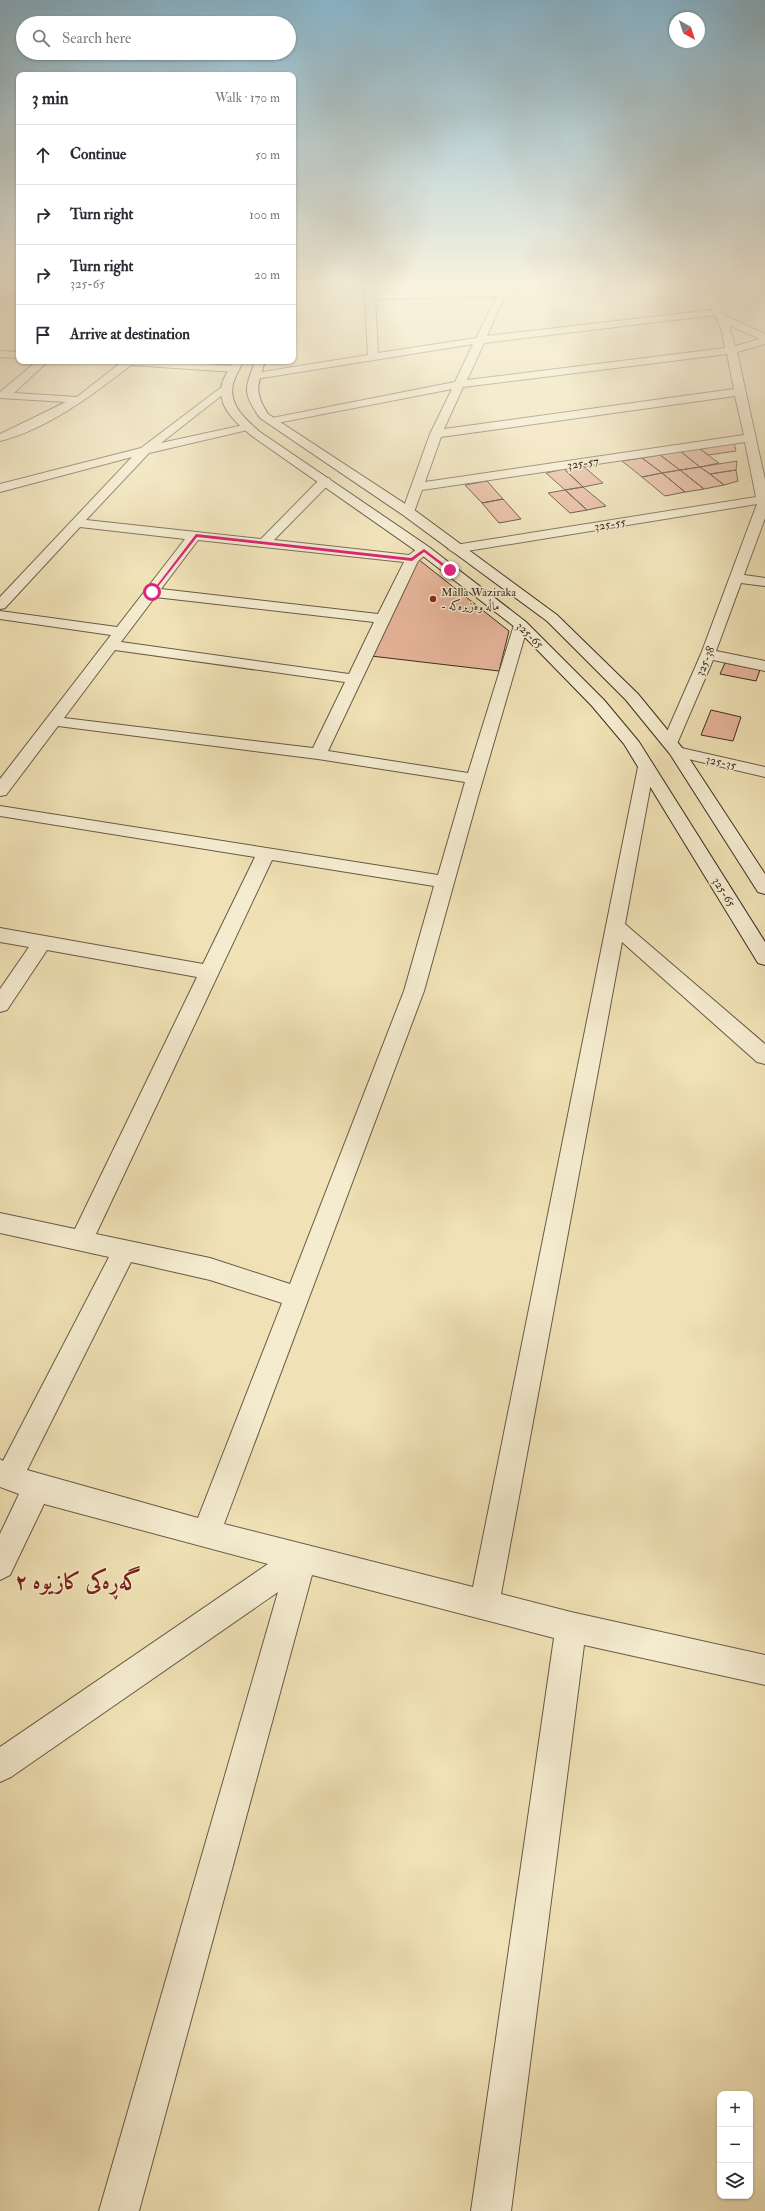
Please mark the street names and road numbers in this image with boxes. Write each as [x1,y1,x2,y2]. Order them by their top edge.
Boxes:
street label: 325-57 [566,454,600,473]
street label: 325-55 [593,515,628,534]
street label: 325-65 [513,619,547,652]
street label: 325-38 [692,644,719,679]
street label: 325-35 [704,752,738,773]
street label: 325-65 [709,875,739,911]

